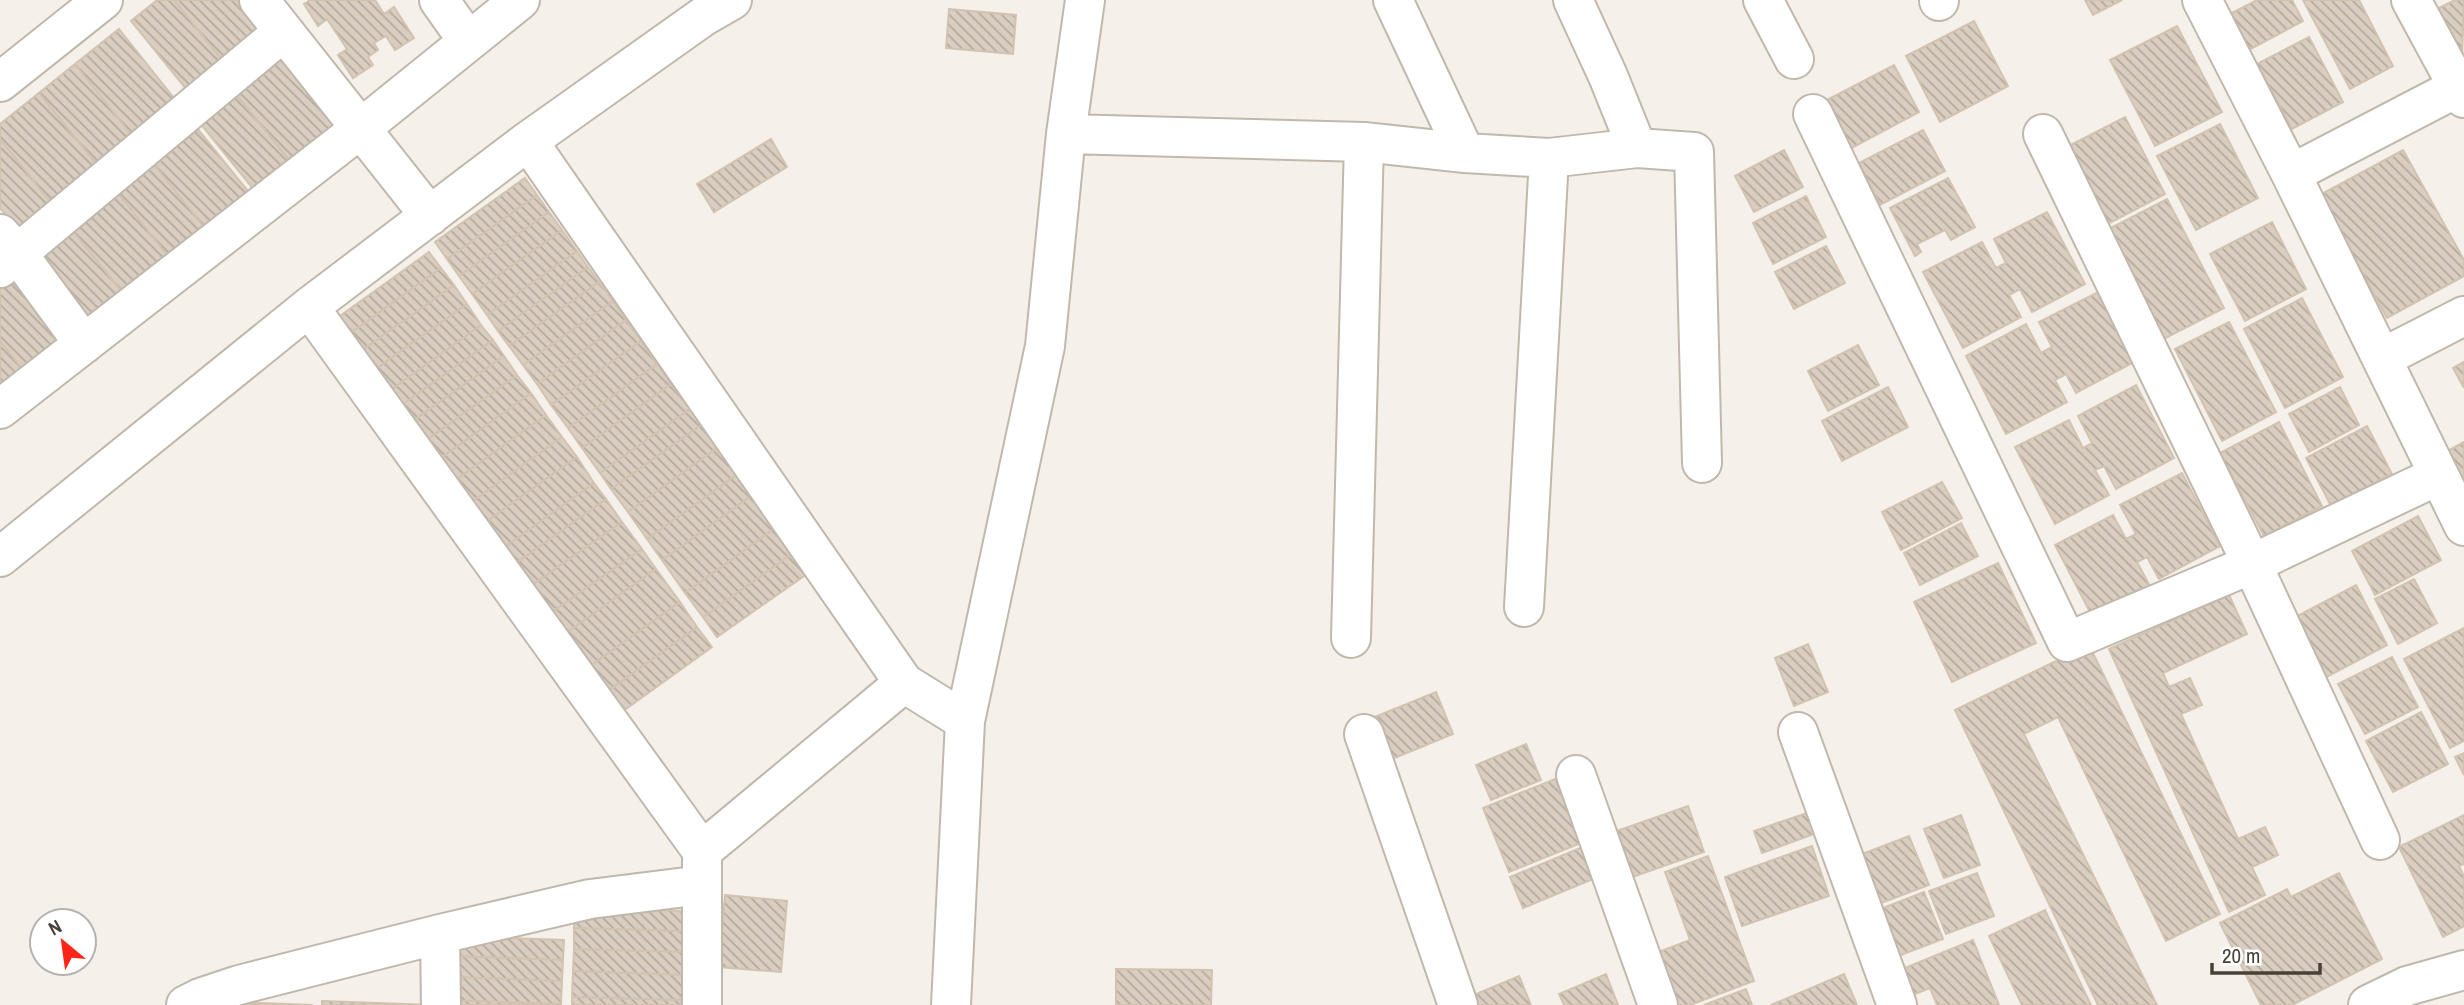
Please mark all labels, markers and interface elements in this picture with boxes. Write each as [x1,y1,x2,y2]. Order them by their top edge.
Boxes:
north arrow [28,907,98,977]
text: N [44,913,66,941]
scale bar [2212,932,2320,976]
text: 20 m [2222,941,2260,970]

